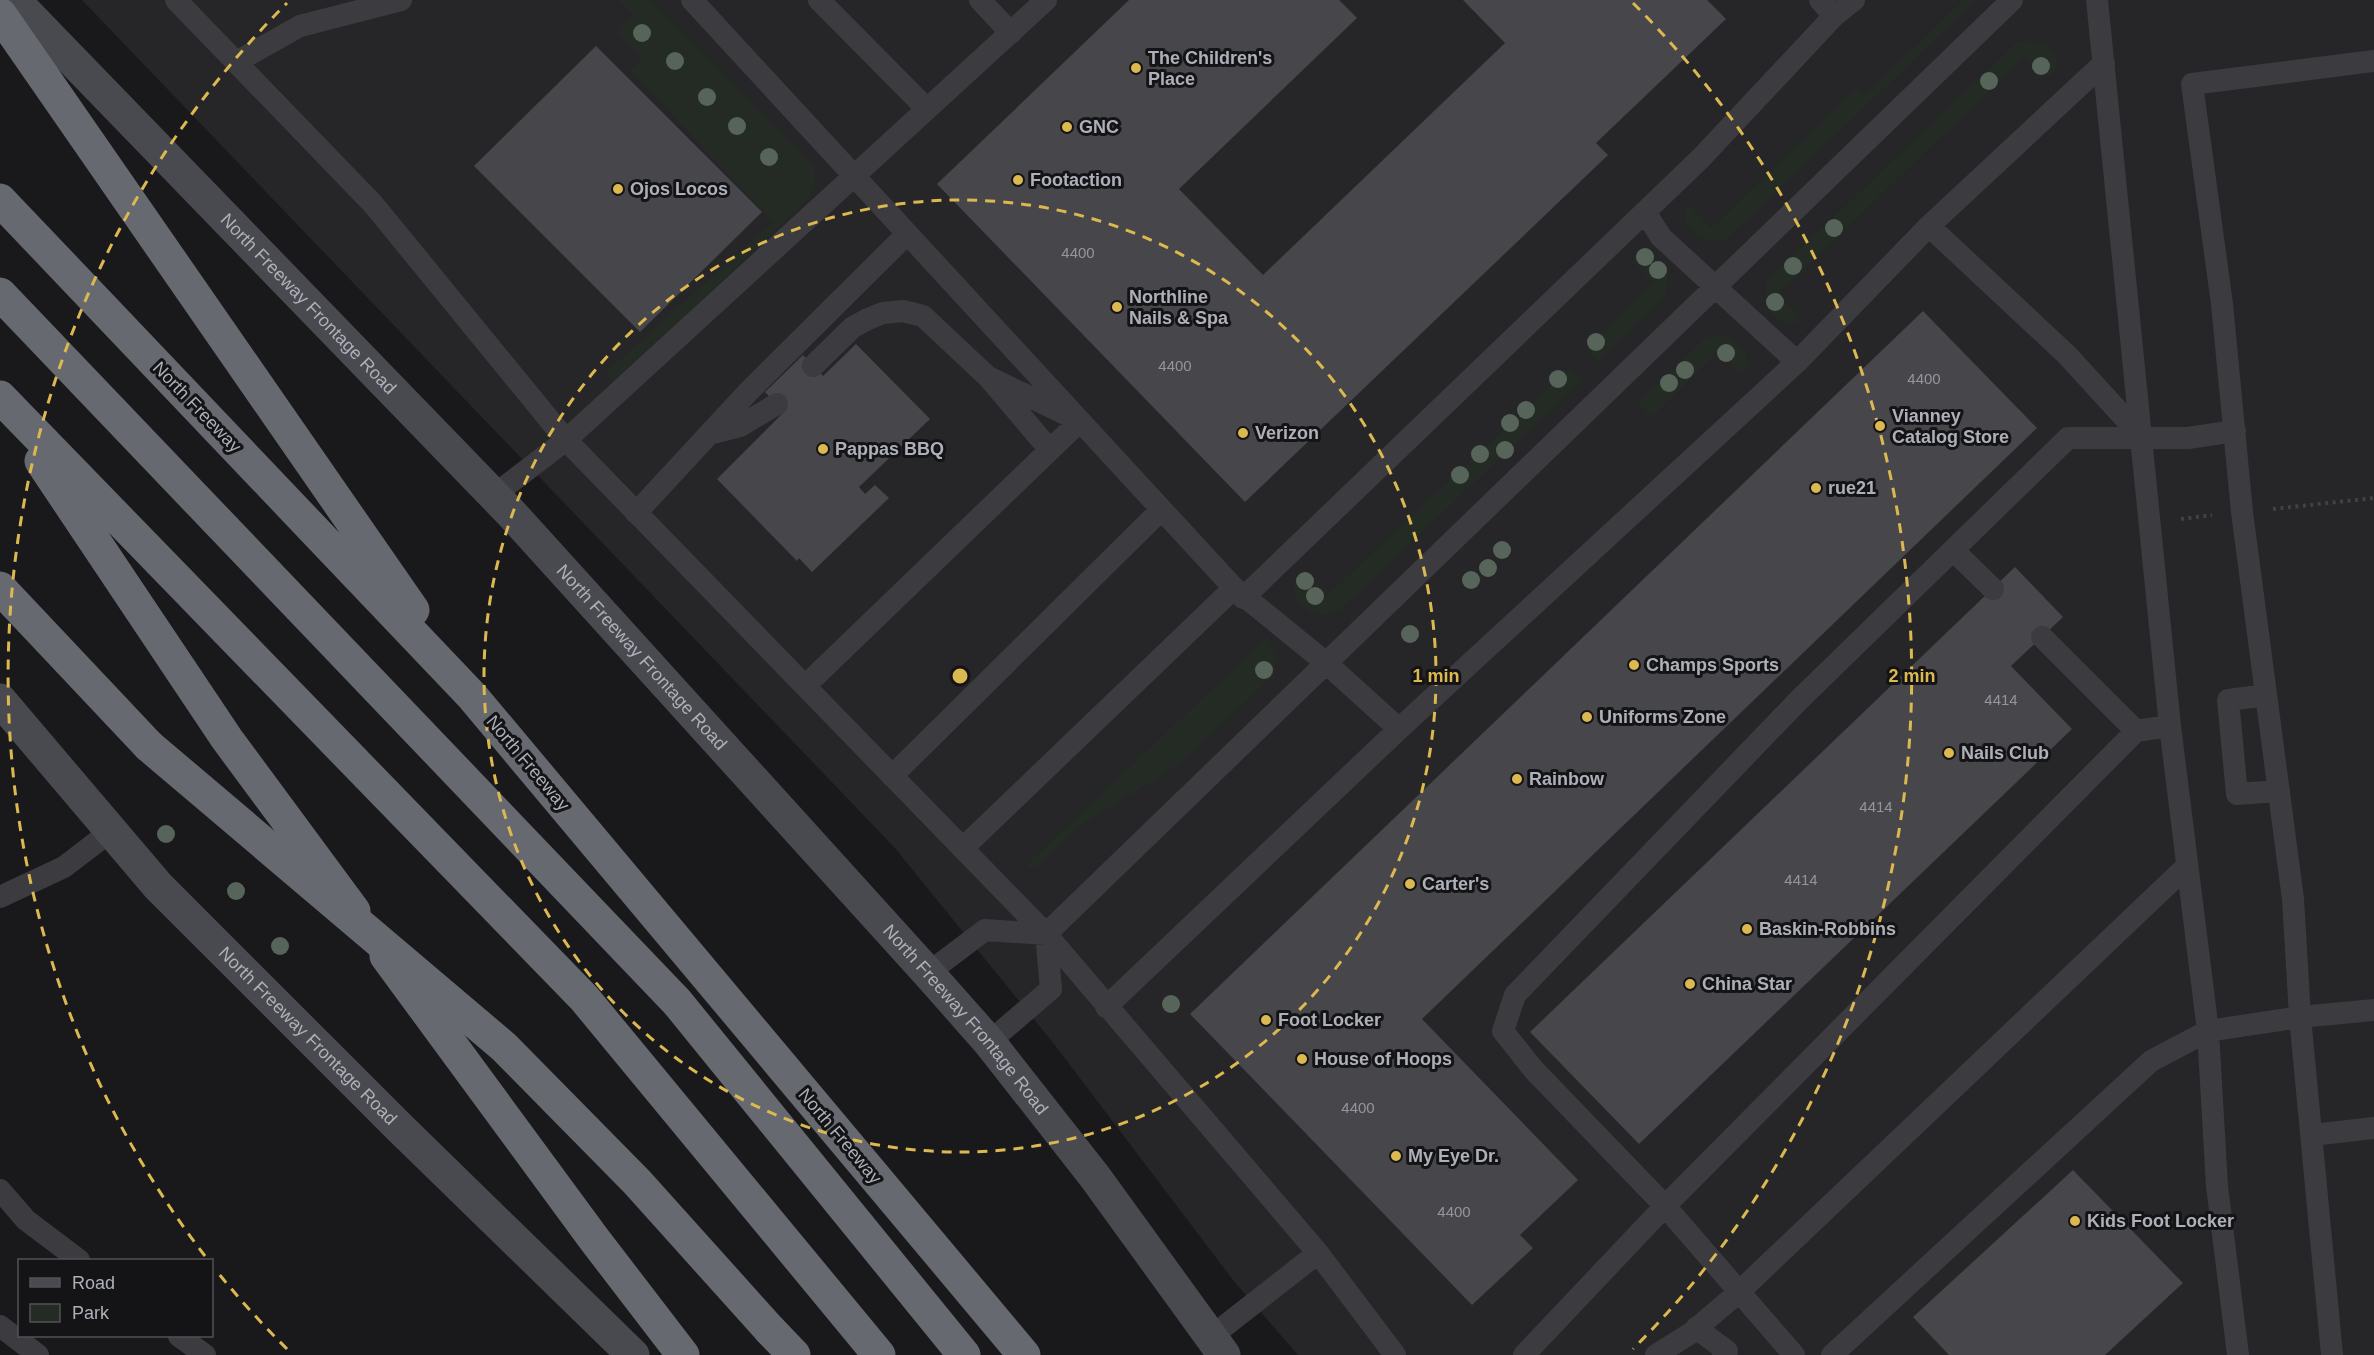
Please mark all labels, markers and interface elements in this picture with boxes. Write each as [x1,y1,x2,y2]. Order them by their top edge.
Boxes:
place label: The Children's Place [1148,48,1272,89]
marker: The Children's Place [1129,61,1143,75]
place label: GNC [1079,117,1119,137]
marker: GNC [1060,120,1074,134]
place label: Footaction [1030,170,1122,190]
marker: Footaction [1011,173,1025,187]
place label: Ojos Locos [630,179,728,199]
marker: Ojos Locos [611,182,625,196]
street label: North Freeway Frontage Road [217,209,400,398]
house number: 4400 [1061,244,1095,261]
place label: Northline Nails & Spa [1129,287,1229,328]
marker: Northline Nails & Spa [1110,300,1124,314]
house number: 4400 [1158,357,1192,374]
street label: North Freeway [149,358,245,456]
house number: 4400 [1907,370,1941,387]
place label: Vianney Catalog Store [1892,406,2009,447]
marker: Vianney Catalog Store [1873,419,1887,433]
place label: Verizon [1255,423,1319,443]
marker: Verizon [1236,426,1250,440]
place label: Pappas BBQ [835,439,944,459]
marker: Pappas BBQ [816,442,830,456]
place label: rue21 [1828,478,1876,498]
marker: rue21 [1809,481,1823,495]
street label: North Freeway Frontage Road [553,560,731,754]
place label: Champs Sports [1646,655,1779,675]
marker: Champs Sports [1627,658,1641,672]
centre of rings [950,666,970,686]
text: 1 min [1412,666,1460,686]
text: 2 min [1888,666,1936,686]
house number: 4414 [1984,691,2018,708]
place label: Uniforms Zone [1599,707,1726,727]
marker: Uniforms Zone [1580,710,1594,724]
street label: North Freeway [482,711,574,815]
place label: Nails Club [1961,743,2049,763]
marker: Nails Club [1942,746,1956,760]
place label: Rainbow [1529,769,1605,789]
marker: Rainbow [1510,772,1524,786]
house number: 4414 [1859,798,1893,815]
house number: 4414 [1784,871,1818,888]
place label: Carter's [1422,874,1489,894]
marker: Carter's [1403,877,1417,891]
place label: Baskin-Robbins [1759,919,1896,939]
street label: North Freeway Frontage Road [879,921,1052,1118]
marker: Baskin-Robbins [1740,922,1754,936]
street label: North Freeway Frontage Road [215,943,401,1129]
place label: China Star [1702,974,1792,994]
marker: China Star [1683,977,1697,991]
place label: Foot Locker [1278,1010,1381,1030]
marker: Foot Locker [1259,1013,1273,1027]
place label: House of Hoops [1314,1049,1452,1069]
marker: House of Hoops [1295,1052,1309,1066]
street label: North Freeway [794,1084,886,1188]
house number: 4400 [1341,1099,1375,1116]
place label: My Eye Dr. [1408,1146,1499,1166]
marker: My Eye Dr. [1389,1149,1403,1163]
house number: 4400 [1437,1203,1471,1220]
place label: Kids Foot Locker [2087,1211,2234,1231]
marker: Kids Foot Locker [2068,1214,2082,1228]
legend [18,1259,213,1337]
text: Road [72,1273,115,1293]
text: Park [72,1303,110,1323]

